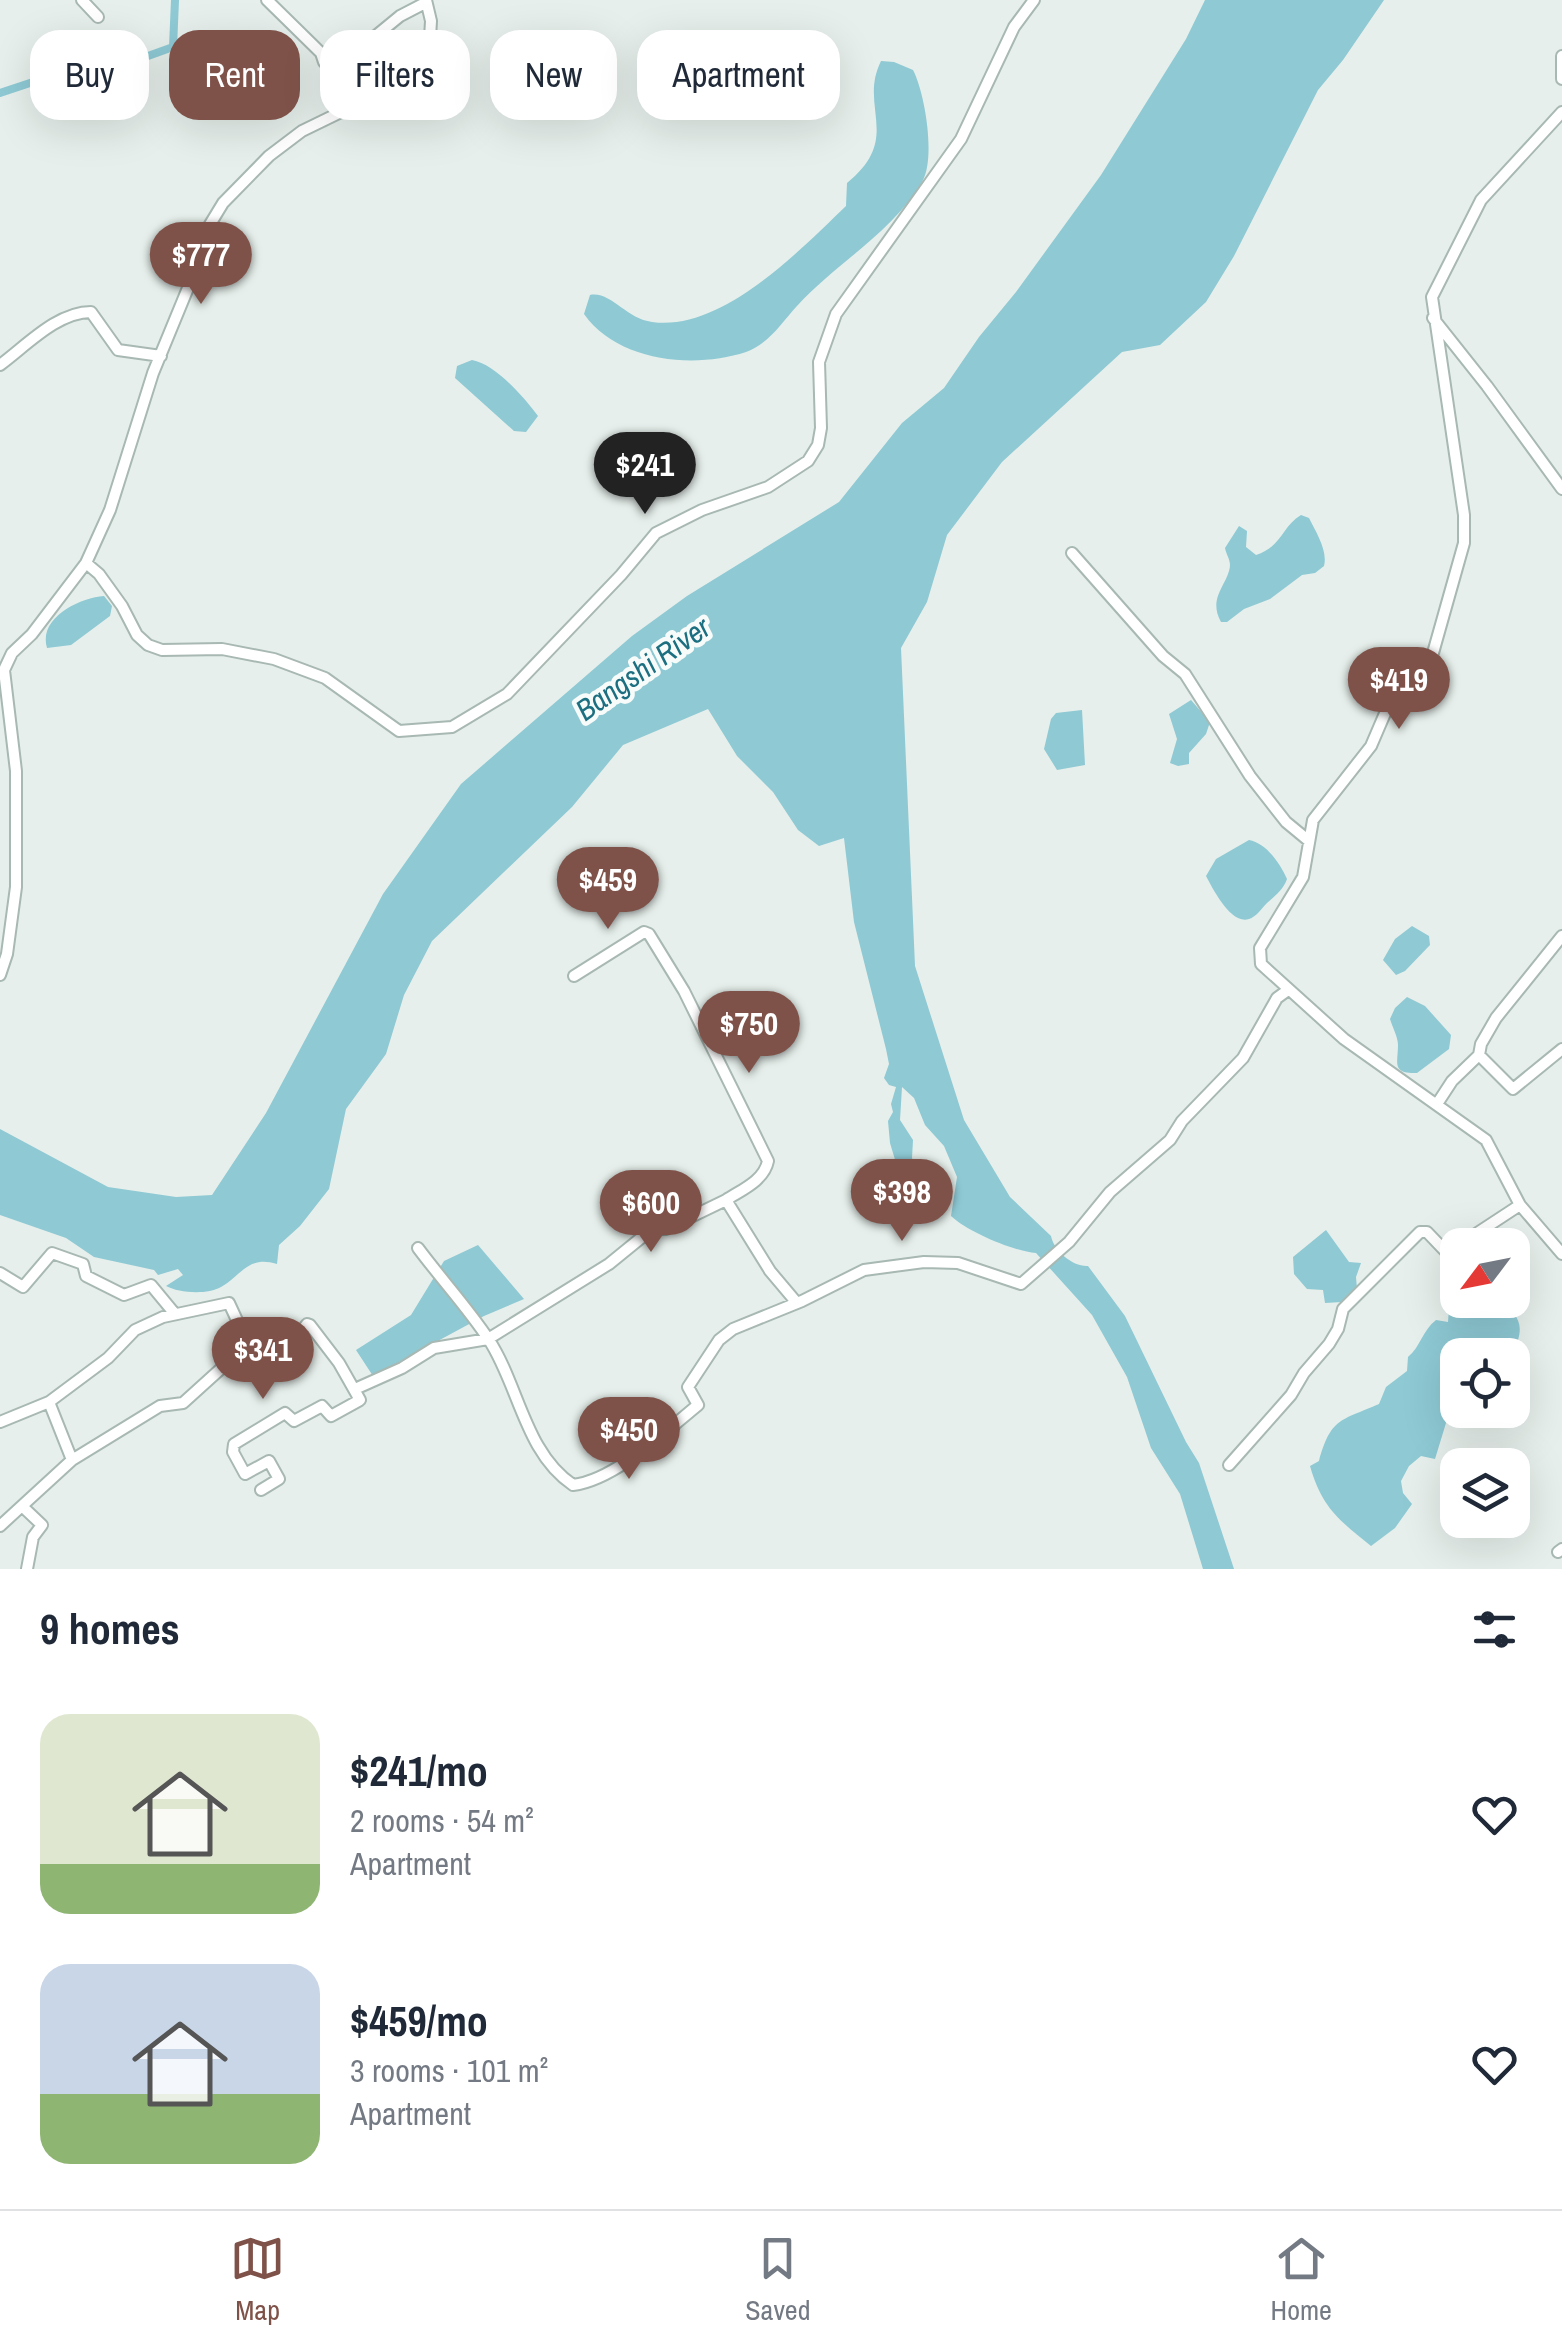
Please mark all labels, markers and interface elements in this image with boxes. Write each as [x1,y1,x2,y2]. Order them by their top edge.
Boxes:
chip: Buy [30,30,149,120]
chip: Rent [169,30,300,120]
chip: Filters [320,30,470,120]
chip: New [490,30,617,120]
chip: Apartment [637,30,840,120]
pin: $777 [142,222,260,307]
text: $777 [172,233,230,276]
pin: $241 [586,432,704,517]
text: $241 [616,443,674,486]
water label: Bangshi River [567,607,718,729]
pin: $419 [1340,647,1458,732]
text: $419 [1370,658,1428,701]
pin: $459 [549,847,667,932]
text: $459 [579,858,637,901]
pin: $750 [690,991,808,1076]
text: $750 [720,1002,778,1045]
pin: $398 [843,1159,961,1244]
pin: $600 [592,1170,710,1255]
text: $398 [873,1170,931,1213]
text: $600 [622,1181,680,1224]
north arrow [1440,1228,1530,1318]
map controls [1440,1228,1530,1538]
pin: $341 [204,1317,322,1402]
text: $341 [234,1328,292,1371]
button: locate [1440,1338,1530,1428]
pin: $450 [570,1397,688,1482]
text: $450 [600,1408,658,1451]
button: layers [1440,1448,1530,1538]
text: 9 homes [40,1601,180,1657]
icon: filters [1467,1602,1522,1657]
text: $241/mo [350,1743,488,1799]
icon: home [120,1754,240,1874]
icon: heart [1467,1787,1522,1842]
text: 2 rooms · 54 m² [350,1799,534,1842]
text: Apartment [350,1842,471,1885]
text: $459/mo [350,1993,488,2049]
icon: home [120,2004,240,2124]
icon: heart [1467,2037,1522,2092]
text: 3 rooms · 101 m² [350,2049,548,2092]
text: Apartment [350,2092,471,2135]
tab: Map [230,2231,285,2329]
tab: Saved [745,2231,810,2329]
tab: Home [1271,2231,1332,2329]

